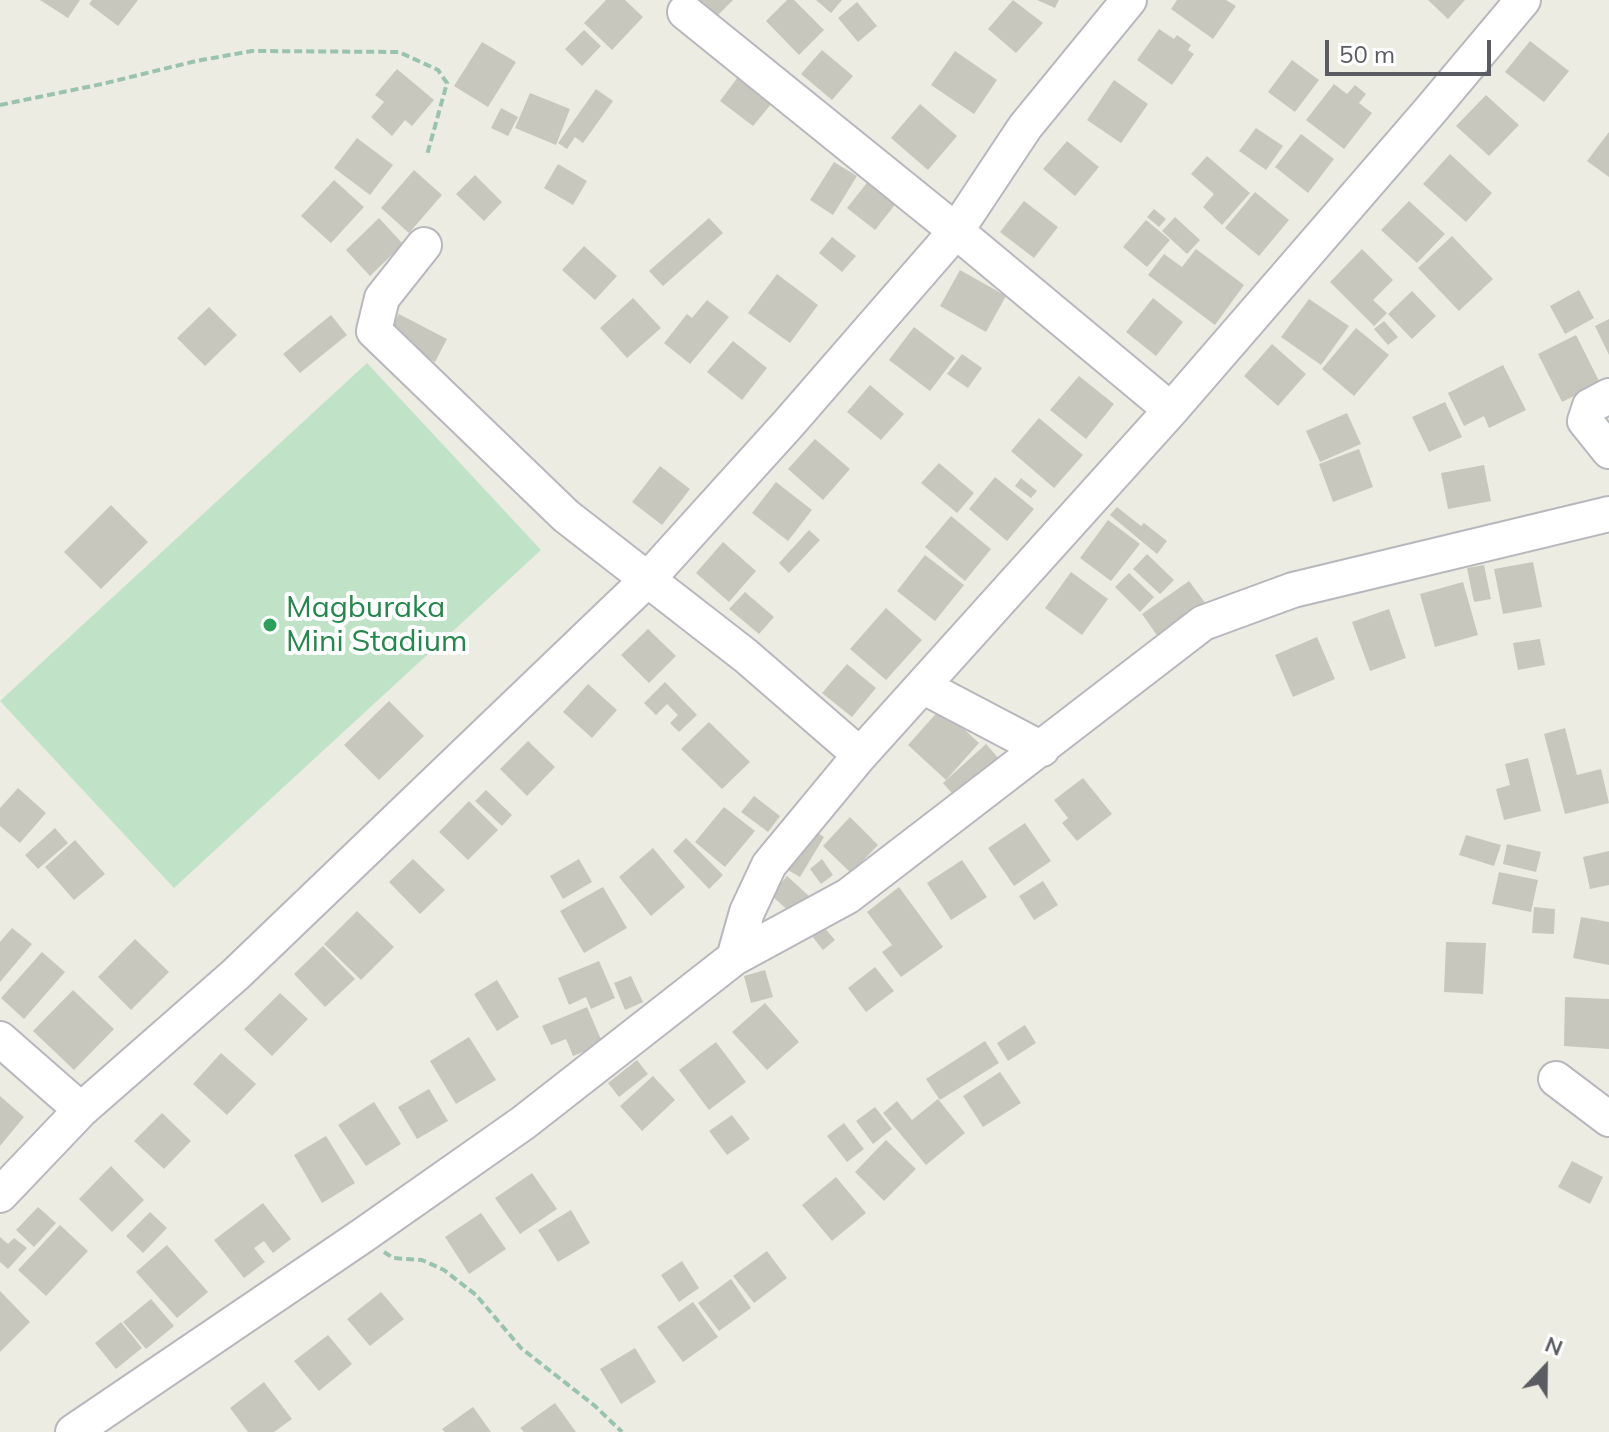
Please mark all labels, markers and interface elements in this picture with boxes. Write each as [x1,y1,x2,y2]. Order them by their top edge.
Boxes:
scale bar [1329,24,1495,74]
text: 50 m [1339,39,1395,69]
place label: Magburaka Mini Stadium [286,590,467,660]
marker: Magburaka Mini Stadium [261,616,279,634]
north arrow [1505,1328,1585,1408]
text: N [1541,1330,1567,1362]

